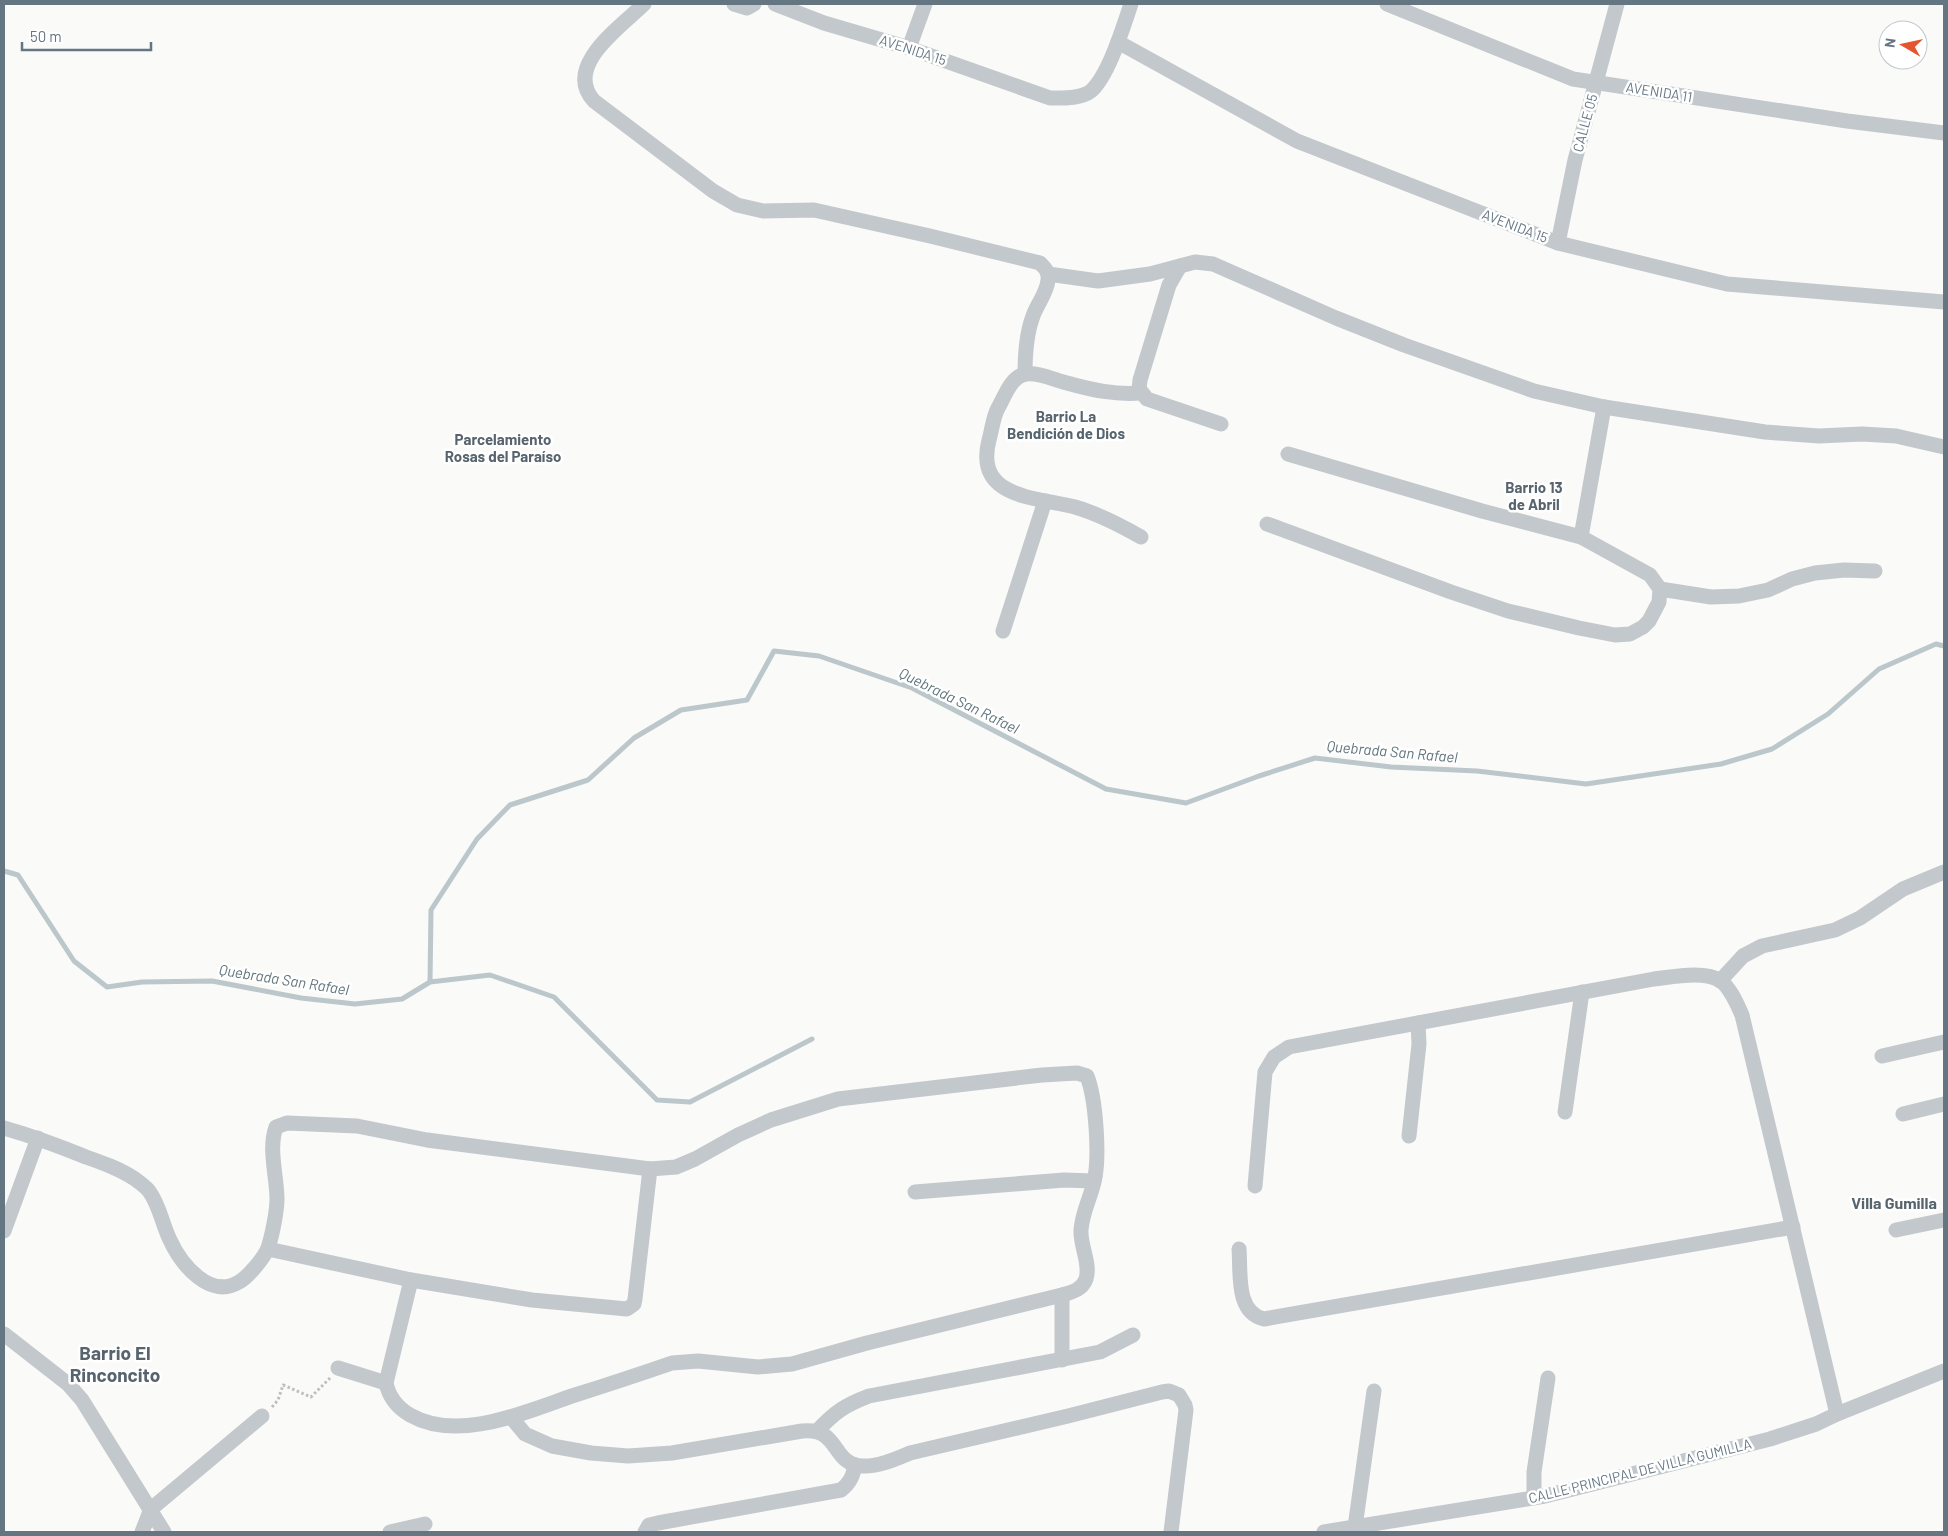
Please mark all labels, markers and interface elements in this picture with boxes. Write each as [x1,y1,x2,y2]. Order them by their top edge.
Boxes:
scale bar [22,20,151,52]
north arrow [1878,20,1928,70]
text: 50 m [30,27,62,45]
street label: AVENIDA 15 [878,31,949,68]
text: N [1881,37,1899,49]
street label: AVENIDA 11 [1625,78,1693,105]
street label: CALLE 05 [1569,92,1600,154]
street label: AVENIDA 15 [1480,205,1551,246]
district label: Barrio La Bendición de Dios [1007,407,1125,442]
district label: Parcelamiento Rosas del Paraíso [445,430,561,465]
district label: Barrio 13 de Abril [1505,478,1563,513]
water label: Quebrada San Rafael [896,663,1023,737]
water label: Quebrada San Rafael [1326,736,1459,766]
water label: Quebrada San Rafael [218,960,351,998]
district label: Villa Gumilla [1851,1193,1937,1212]
district label: Barrio El Rinconcito [70,1341,160,1386]
street label: CALLE PRINCIPAL DE VILLA GUMILLA [1527,1434,1754,1507]

